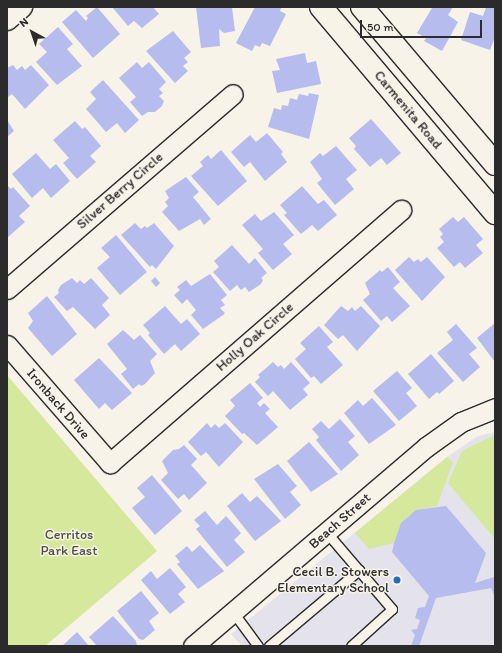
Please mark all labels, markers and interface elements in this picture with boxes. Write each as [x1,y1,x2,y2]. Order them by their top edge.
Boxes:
north arrow [12,12,52,52]
scale bar [362,12,484,38]
text: N [17,15,31,30]
text: 50 m [367,20,393,34]
street label: Carmenita Road [370,67,446,153]
street label: Silver Berry Circle [73,149,167,233]
street label: Holly Oak Circle [213,299,297,375]
street label: Ironback Drive [23,365,93,443]
street label: Beach Street [306,490,374,552]
park label: Cerritos Park East [40,527,98,560]
place label: Cecil B. Stowers Elementary School [277,564,389,596]
marker: Cecil B. Stowers Elementary School [392,575,402,585]

